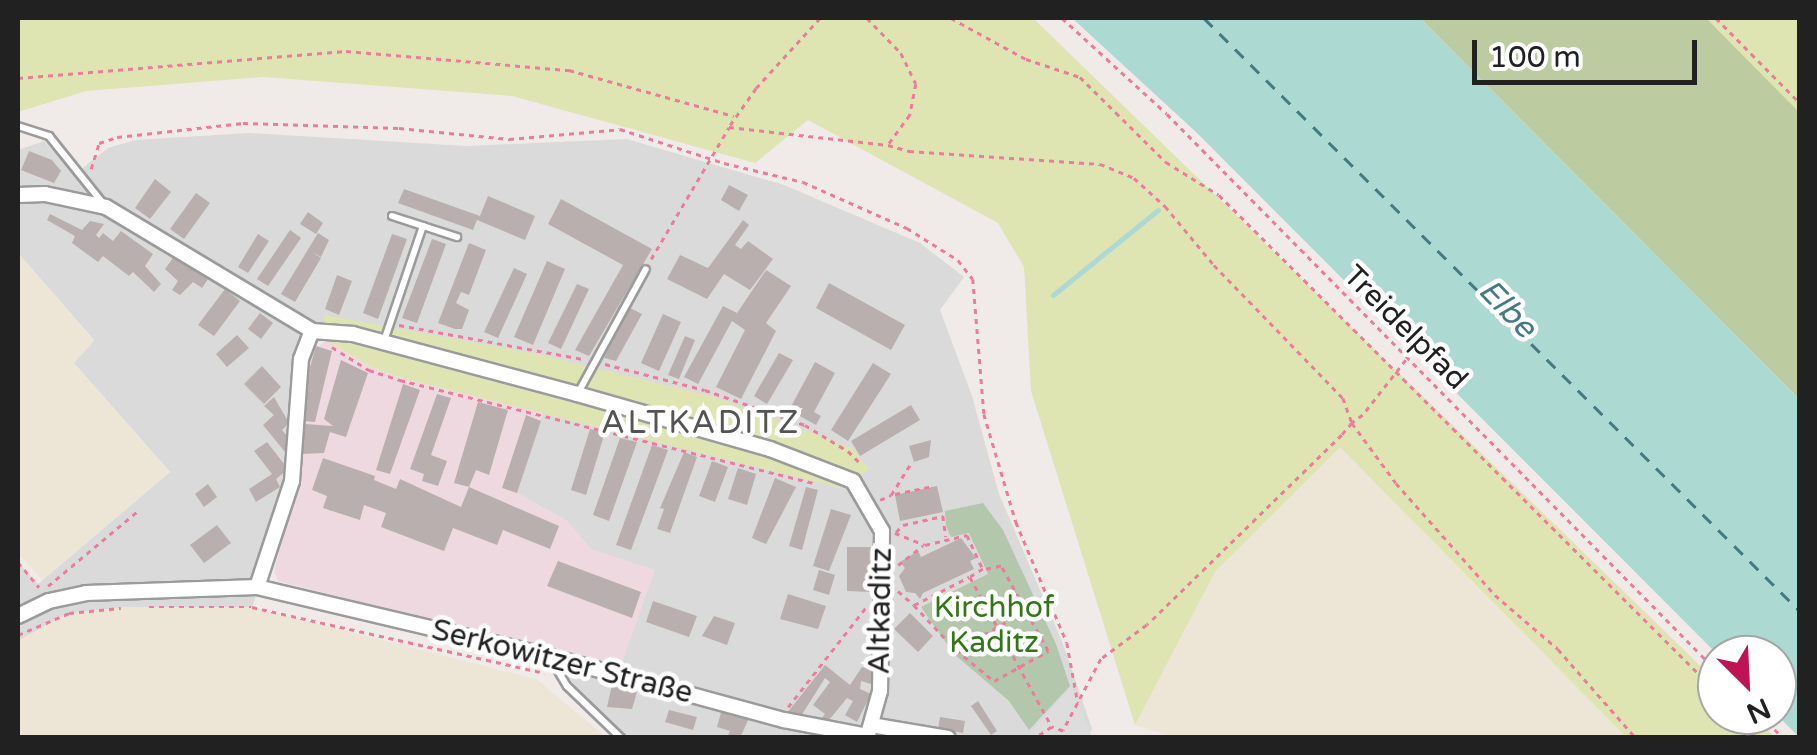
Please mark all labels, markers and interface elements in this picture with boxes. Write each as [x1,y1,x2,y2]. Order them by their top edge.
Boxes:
scale bar [1477,20,1702,82]
text: 100 m [1489,39,1581,76]
street label: Treidelpfad [1335,258,1475,398]
water label: Elbe [1470,272,1544,346]
district label: ALTKADITZ [601,404,801,442]
street label: Altkaditz [862,547,900,675]
park label: Kirchhof Kaditz [934,590,1054,660]
street label: Serkowitzer Straße [428,612,696,712]
north arrow [1697,635,1797,735]
text: N [1741,690,1776,731]

